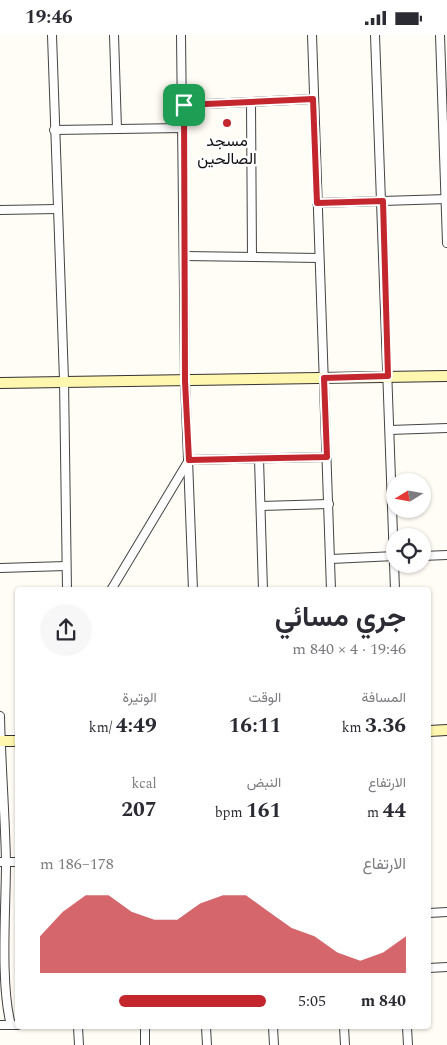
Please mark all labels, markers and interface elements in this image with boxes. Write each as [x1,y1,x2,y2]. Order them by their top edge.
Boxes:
text: 19:46 [25,3,73,32]
pin [163,84,205,126]
icon: arrive [170,91,198,119]
marker: مسجد الصالحين [221,117,233,129]
place label: مسجد الصالحين [197,129,257,171]
north arrow [386,473,431,517]
map controls [386,473,431,573]
button: locate [386,528,431,573]
text: جري مسائي [275,596,406,639]
button: share [40,604,92,656]
text: 19:46 · 4 × 840 m [292,637,406,661]
text: الوتيرة [122,687,157,708]
text: الوقت [248,687,281,708]
text: المسافة [362,687,406,708]
text: 4:49 [116,710,157,742]
text: 16:11 [229,710,281,742]
text: 3.36 [365,710,406,742]
text: /km [89,717,116,738]
text: km [342,717,365,738]
text: النبض [247,772,281,793]
text: الارتفاع [368,772,406,793]
text: kcal [132,773,157,794]
text: 207 [121,794,157,826]
text: 161 [246,795,281,827]
text: 44 [382,795,406,827]
text: bpm [215,802,246,823]
text: m [367,802,382,823]
text: 178–186 m [40,852,114,876]
text: الارتفاع [363,852,406,876]
text: 5:05 [298,989,326,1013]
text: 840 m [361,989,406,1013]

